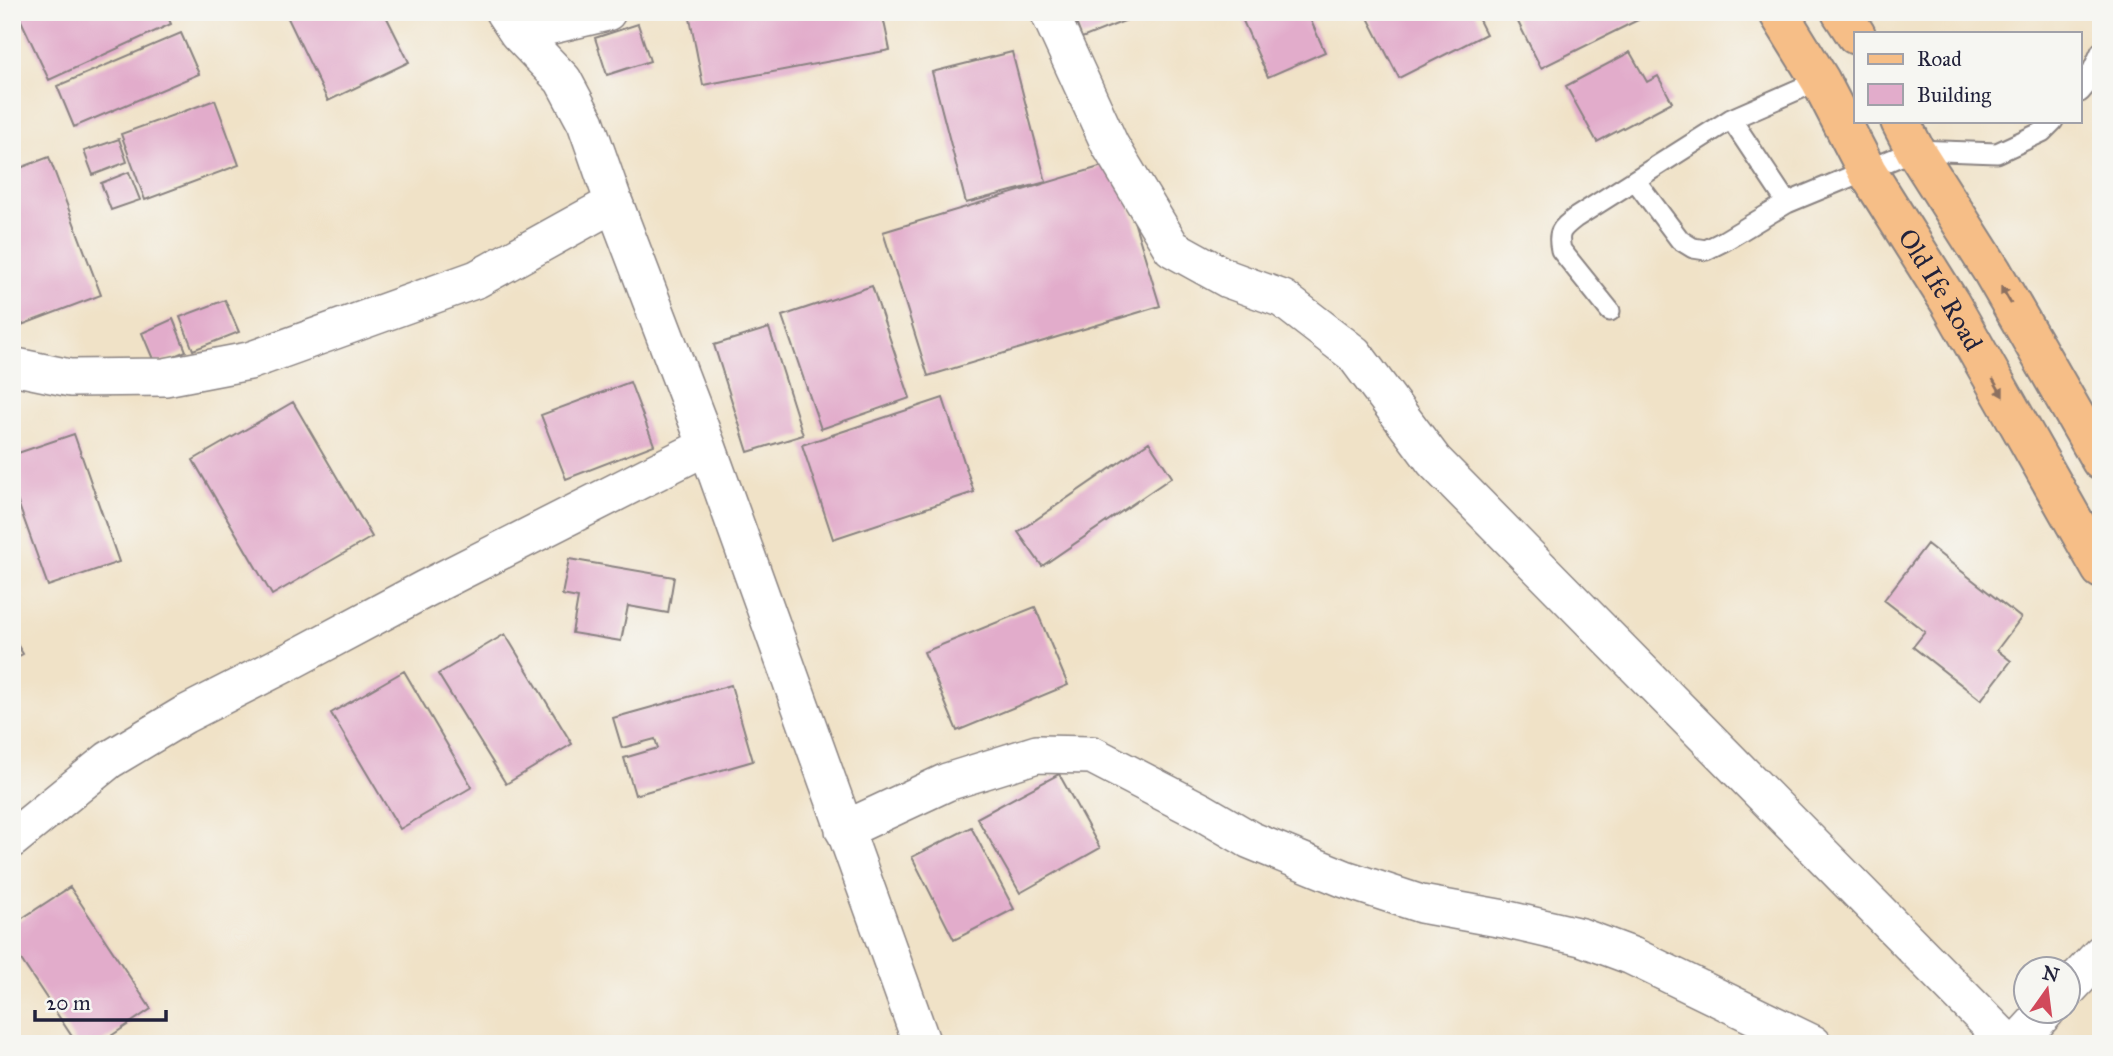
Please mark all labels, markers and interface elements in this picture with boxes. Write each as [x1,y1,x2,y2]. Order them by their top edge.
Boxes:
legend [1854,32,2082,122]
text: Road [1917,46,1962,72]
text: Building [1917,82,1991,108]
street label: Old Ife Road [1891,223,1990,356]
one-way arrow [2000,286,2012,305]
one-way arrow [1992,379,2004,398]
north arrow [2011,954,2082,1024]
text: N [2040,961,2062,987]
scale bar [35,979,166,1023]
text: 20 m [46,990,91,1016]

